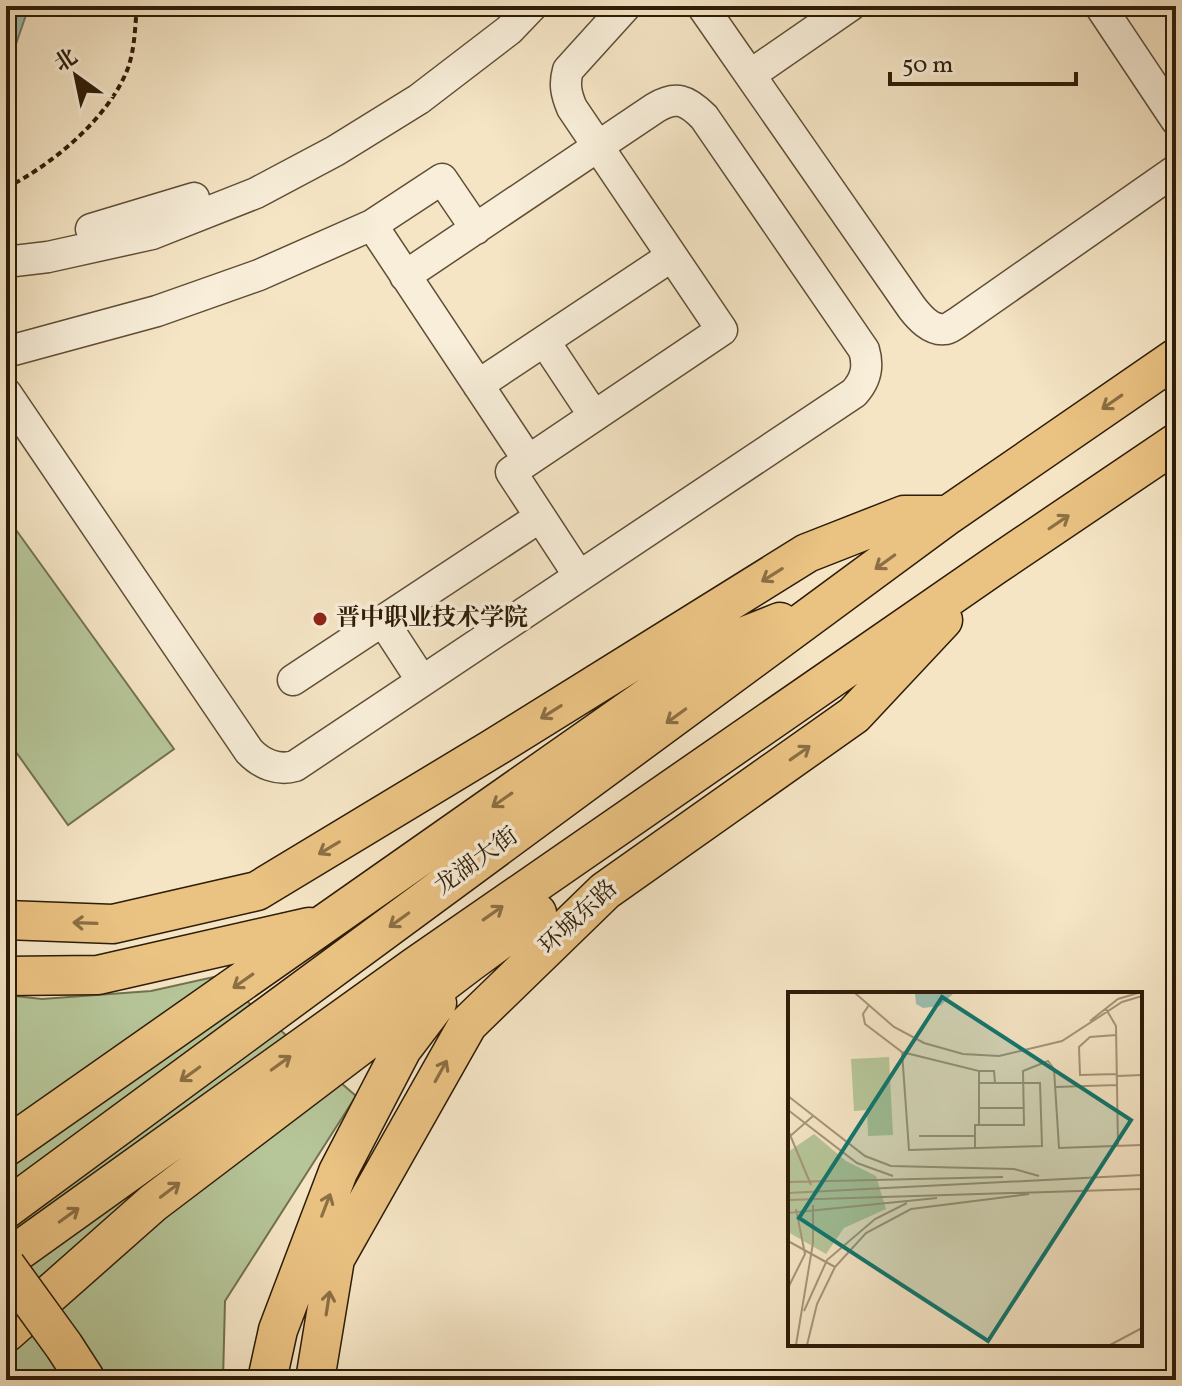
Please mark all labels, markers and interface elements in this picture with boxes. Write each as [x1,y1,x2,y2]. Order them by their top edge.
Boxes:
north arrow [36,36,116,116]
scale bar [890,36,1076,86]
text: 北 [49,42,84,80]
text: 50 m [902,49,954,83]
one-way arrow [1101,394,1123,410]
one-way arrow [1047,514,1069,530]
one-way arrow [875,553,897,570]
one-way arrow [761,567,784,583]
place label: 晋中职业技术学院 [336,602,528,636]
marker: 晋中职业技术学院 [311,610,329,628]
one-way arrow [540,705,563,721]
one-way arrow [666,707,687,724]
one-way arrow [788,745,810,761]
one-way arrow [491,792,513,808]
street label: 龙湖大街 [428,820,526,904]
one-way arrow [318,840,341,856]
street label: 环城东路 [532,873,626,963]
one-way arrow [481,905,503,921]
one-way arrow [389,911,410,928]
one-way arrow [72,916,99,931]
one-way arrow [233,973,255,989]
inset map [788,992,1142,1346]
one-way arrow [269,1055,291,1071]
one-way arrow [434,1060,449,1084]
one-way arrow [179,1066,201,1082]
one-way arrow [159,1181,180,1198]
one-way arrow [320,1193,334,1218]
one-way arrow [58,1206,80,1223]
one-way arrow [321,1291,336,1316]

